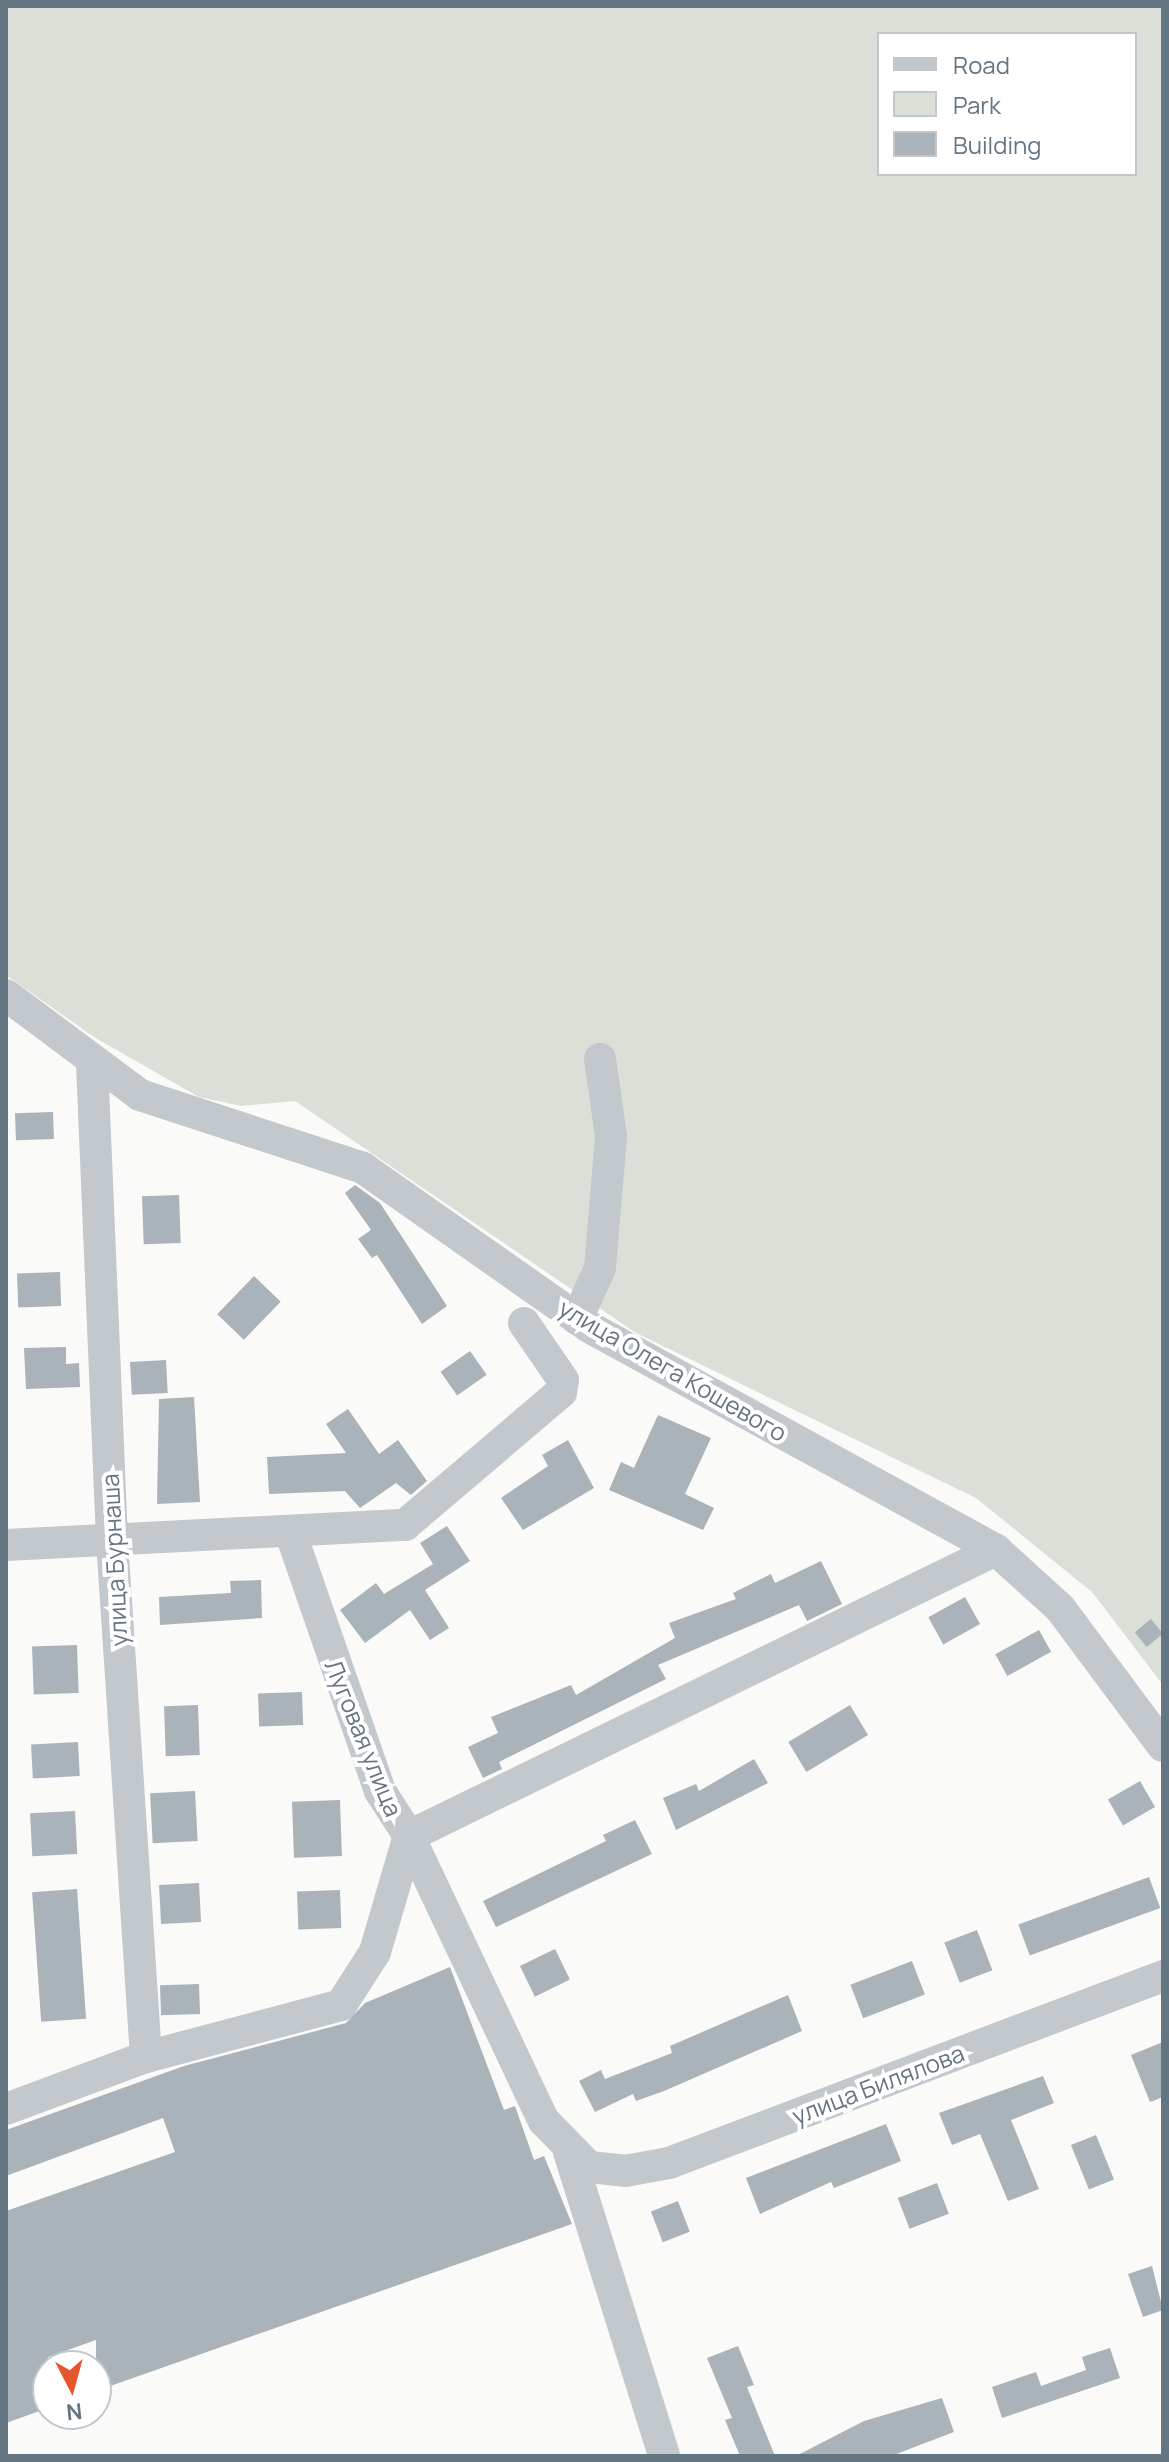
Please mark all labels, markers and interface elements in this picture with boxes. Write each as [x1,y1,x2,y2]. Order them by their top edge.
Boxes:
legend [877,32,1137,176]
text: Road [953,48,1010,81]
text: Park [953,88,1001,121]
text: Building [953,128,1041,161]
street label: улица Олега Кошевого [554,1293,792,1447]
street label: улица Бурнаша [95,1473,133,1647]
street label: Луговая улица [319,1655,409,1821]
street label: улица Билялова [788,2038,968,2130]
north arrow [32,2350,112,2430]
text: N [65,2396,84,2428]

